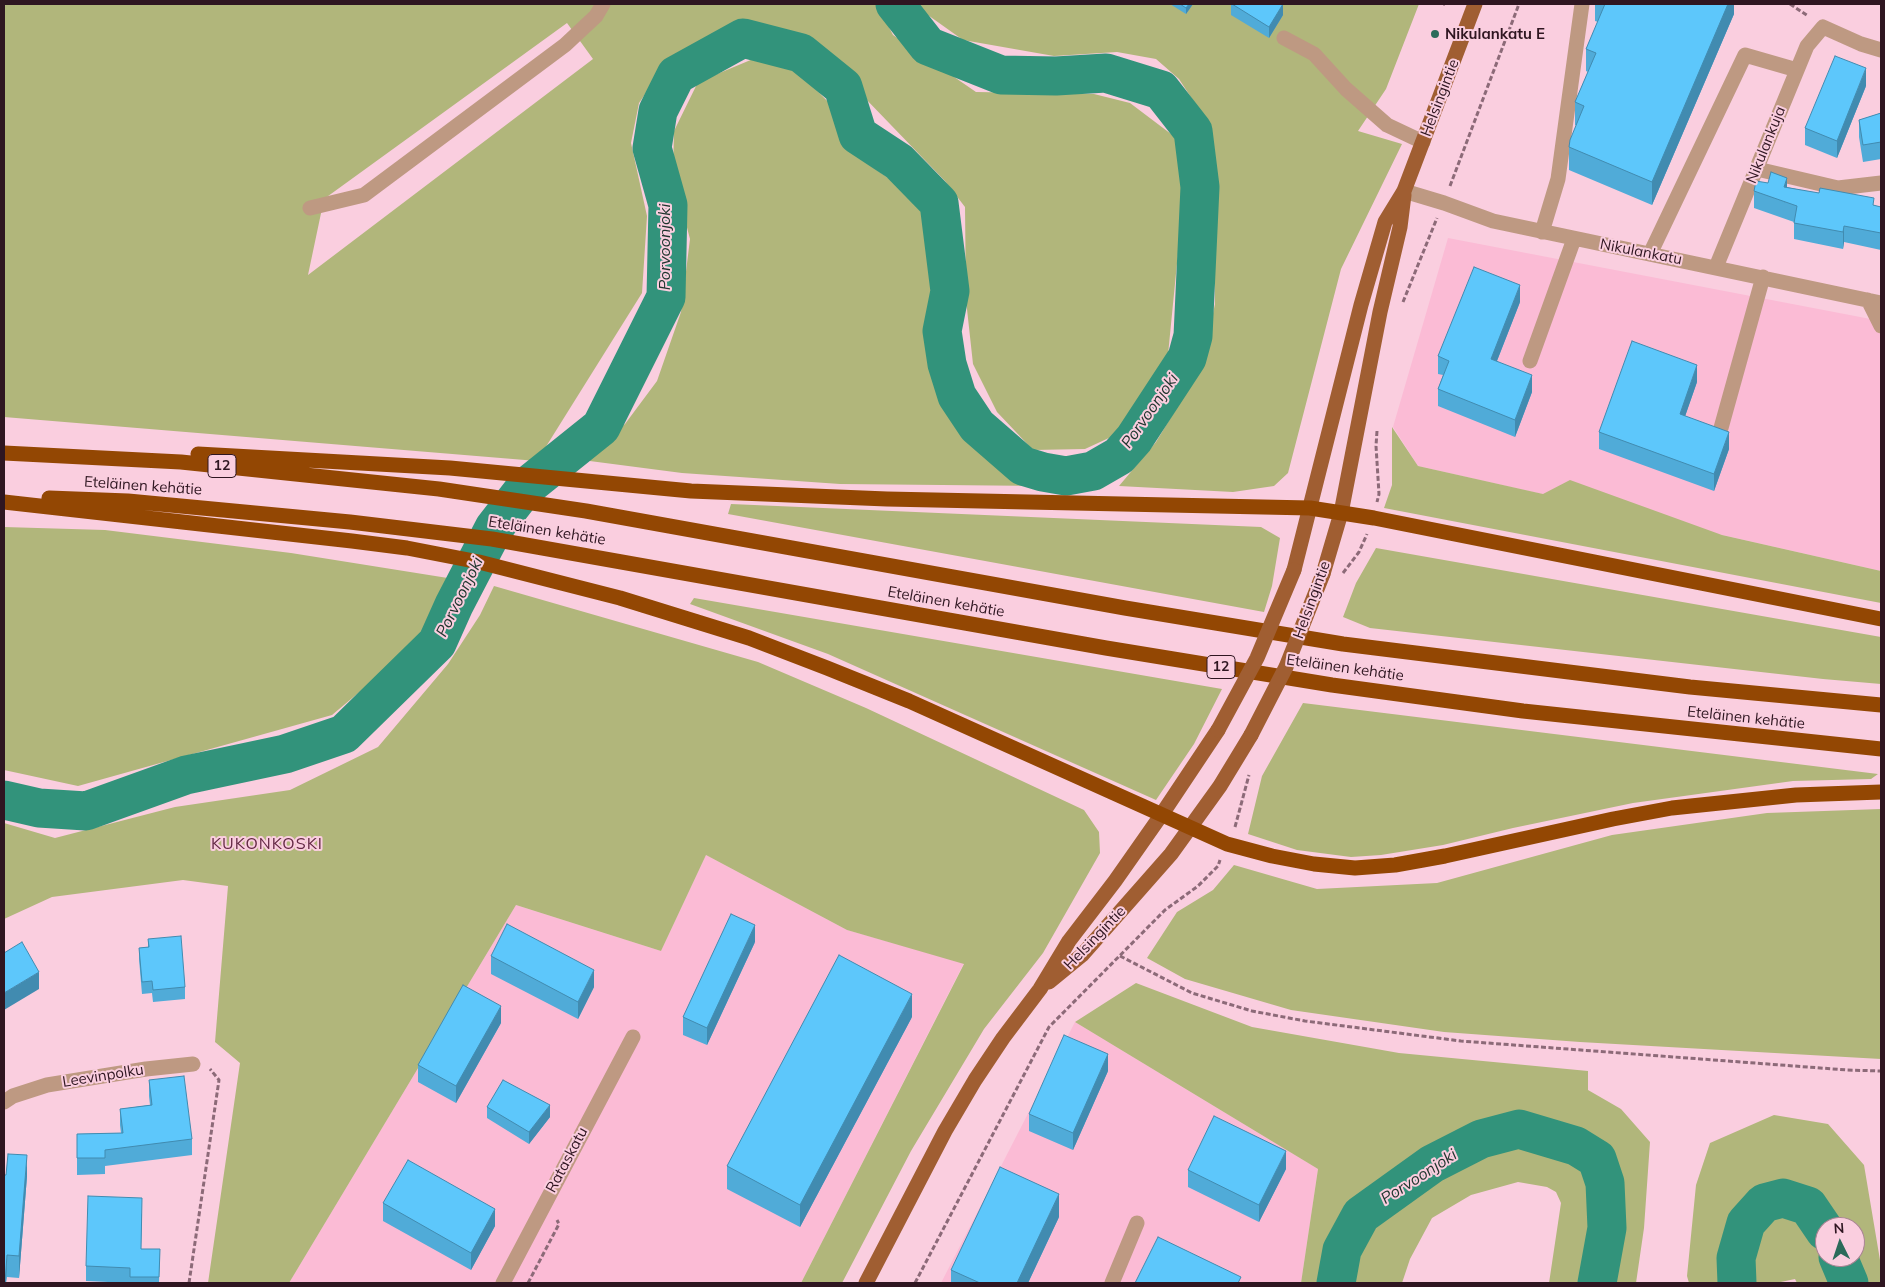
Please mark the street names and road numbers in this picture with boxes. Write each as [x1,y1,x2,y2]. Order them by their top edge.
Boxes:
street label: Helsingintie [1417,57,1463,139]
street label: Nikulankuja [1742,104,1790,186]
street label: Nikulankatu [1599,235,1683,269]
road number: 12 [208,454,236,478]
street label: Eteläinen kehätie [83,473,203,499]
street label: Eteläinen kehätie [487,513,607,549]
street label: Helsingintie [1290,559,1334,641]
street label: Eteläinen kehätie [886,583,1006,621]
street label: Eteläinen kehätie [1285,651,1405,685]
road number: 12 [1207,656,1235,679]
street label: Eteläinen kehätie [1686,703,1806,733]
street label: Helsingintie [1060,902,1130,974]
street label: Leevinpolku [61,1061,145,1091]
street label: Rataskatu [542,1124,592,1196]

